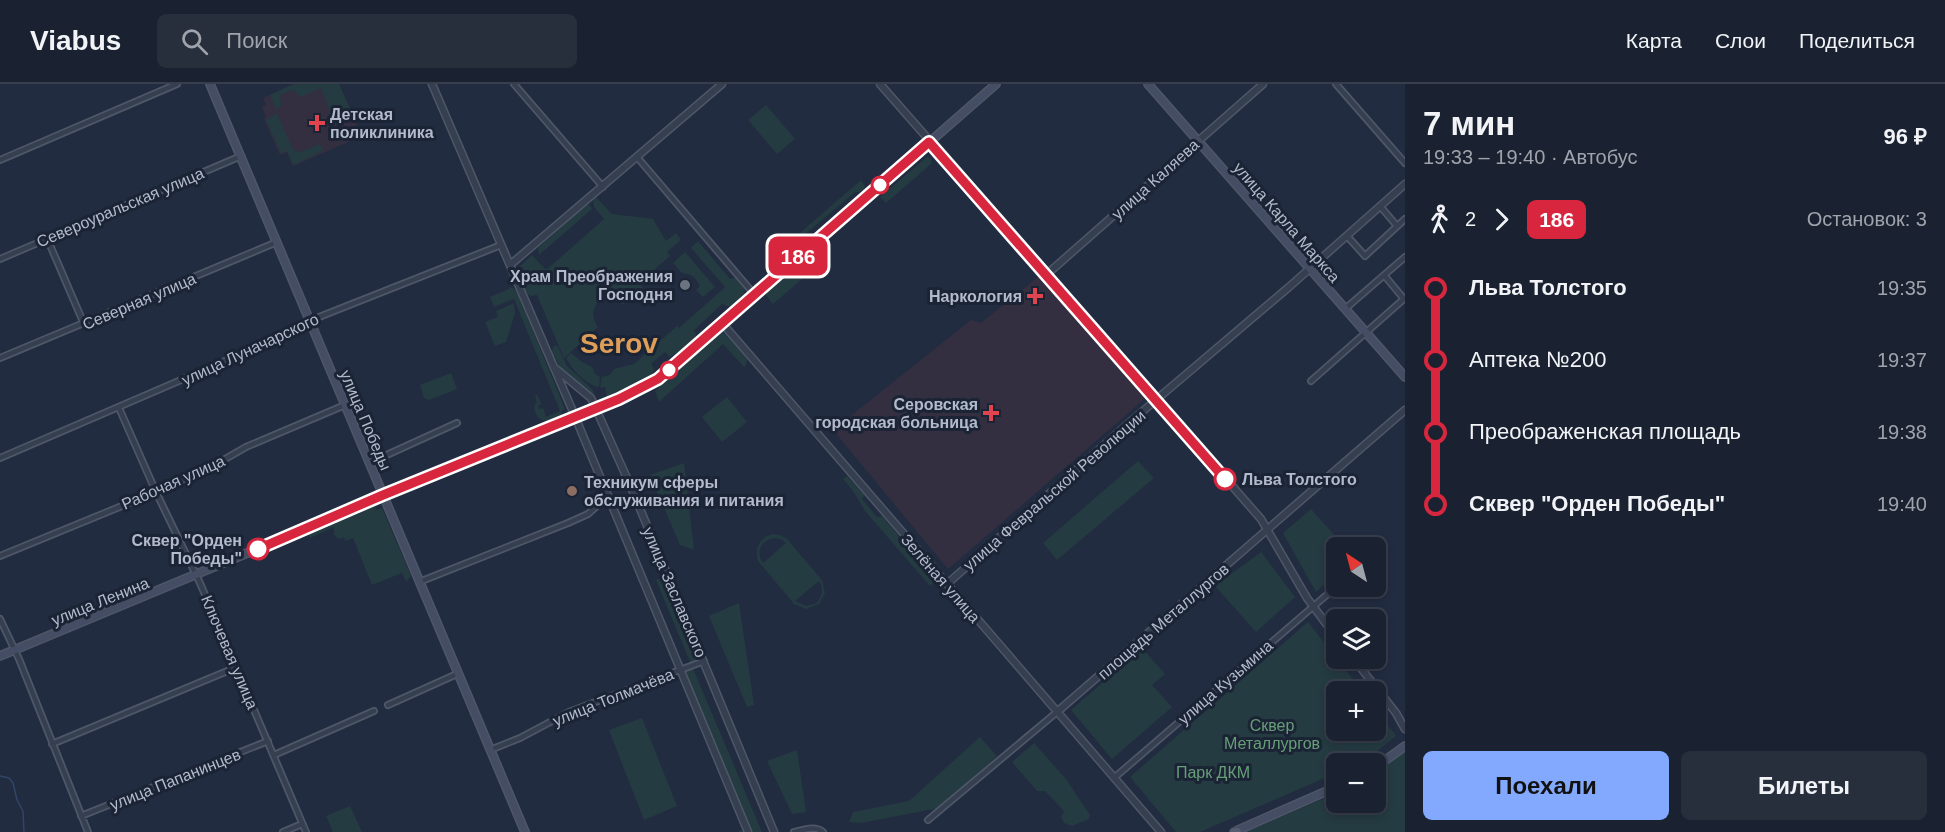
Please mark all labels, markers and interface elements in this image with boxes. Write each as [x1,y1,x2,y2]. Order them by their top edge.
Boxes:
search box [157,14,577,68]
text: Viabus [30,25,121,56]
icon: search [178,25,211,58]
text: Поиск [226,28,287,53]
text: Карта [1626,29,1682,52]
text: Слои [1715,29,1766,52]
text: Поделиться [1799,29,1915,52]
text: 7 мин [1423,105,1515,142]
place label: Детская поликлиника [330,106,434,141]
marker: Детская поликлиника [308,114,326,132]
text: 96 ₽ [1884,124,1927,149]
street label: улица Каляева [1108,136,1202,223]
text: 19:33 – 19:40 · Автобус [1423,146,1637,168]
street label: улица Карла Маркса [1230,159,1343,286]
street label: Североуральская улица [34,164,206,250]
unlabelled marker [871,176,889,194]
icon: walk [1423,203,1456,236]
icon: forward [1485,203,1518,236]
text: 2 [1465,208,1476,230]
text: 186 [1539,208,1574,231]
text: Остановок: 3 [1807,208,1927,230]
line badge: 186 [764,236,832,276]
text: 186 [780,245,816,268]
place label: Храм Преображения Господня [510,268,673,303]
street label: Северная улица [80,270,198,333]
text: Льва Толстого [1469,275,1627,300]
text: 19:35 [1877,277,1927,299]
marker: Храм Преображения Господня [678,278,692,292]
marker: Наркология [1026,287,1044,305]
place label: Наркология [929,288,1022,305]
street label: улица Луначарского [179,310,321,389]
district label: Serov [580,328,658,359]
text: Аптека №200 [1469,347,1606,372]
text: 19:37 [1877,349,1927,371]
unlabelled marker [660,361,678,379]
street label: улица Победы [337,368,394,473]
place label: Серовская городская больница [815,396,978,431]
marker: Серовская городская больница [982,404,1000,422]
street label: улица Февральской Революции [960,407,1149,574]
text: Преображенская площадь [1469,419,1741,444]
text: 19:38 [1877,421,1927,443]
street label: Рабочая улица [119,452,227,513]
marker: Льва Толстого [1214,468,1236,490]
place label: Льва Толстого [1242,471,1357,488]
place label: Техникум сферы обслуживания и питания [584,474,784,509]
marker: Техникум сферы обслуживания и питания [565,484,579,498]
text: Сквер "Орден Победы" [1469,491,1725,516]
text: 19:40 [1877,493,1927,515]
street label: улица Заславского [639,524,710,660]
street label: Зелёная улица [898,531,984,626]
place label: Сквер "Орден Победы" [132,532,242,567]
north arrow [1326,537,1386,597]
map controls [1326,537,1386,813]
marker: Сквер "Орден Победы" [247,538,269,560]
street label: площадь Металлургов [1095,560,1232,683]
street label: улица Ленина [49,574,151,629]
street label: Ключевая улица [198,593,261,712]
button: layers [1326,609,1386,669]
street label: улица Кузьмина [1175,637,1276,728]
street label: улица Толмачёва [550,665,676,729]
button: + [1326,681,1386,741]
park label: Сквер Металлургов [1224,717,1320,752]
street label: улица Папанинцев [107,745,243,813]
button: Поехали [1423,751,1669,820]
button: Билеты [1681,751,1927,820]
button: − [1326,753,1386,813]
park label: Парк ДКМ [1176,764,1250,781]

